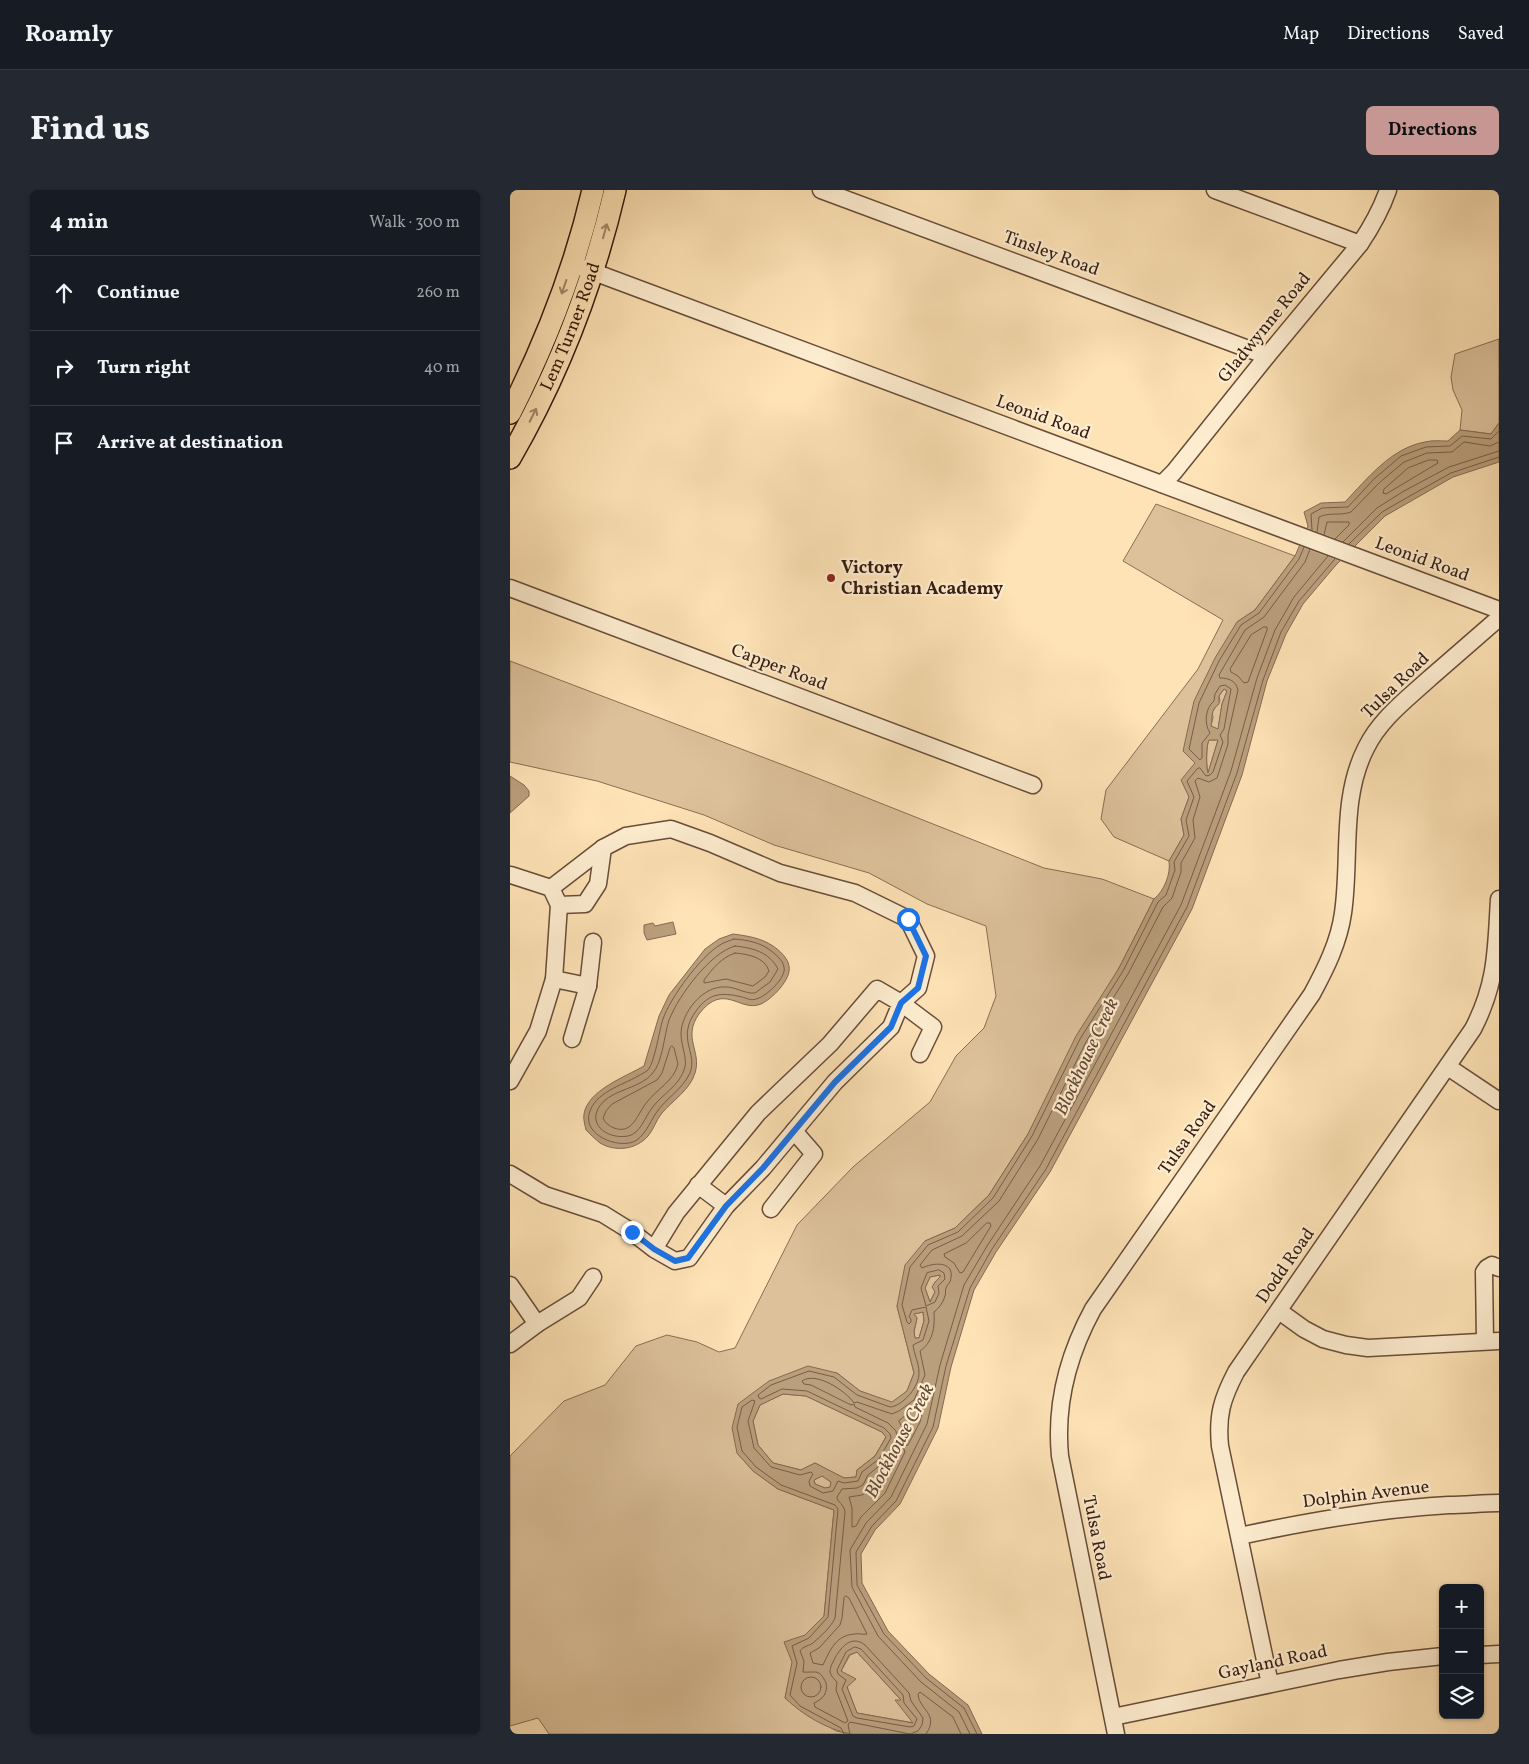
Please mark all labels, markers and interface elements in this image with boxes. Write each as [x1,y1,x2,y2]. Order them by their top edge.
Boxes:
text: Roamly [25,18,113,52]
text: Map [1283,22,1319,47]
text: Directions [1347,22,1430,47]
text: Saved [1458,22,1504,47]
text: Find us [30,106,150,154]
button: Directions [1366,106,1499,155]
text: 4 min [50,208,109,237]
text: Walk · 300 m [369,212,460,234]
one-way arrow [600,224,610,240]
street label: Tinsley Road [999,225,1103,283]
street label: Lem Turner Road [534,259,607,395]
street label: Gladwynne Road [1213,267,1317,389]
icon: ahead [50,279,78,307]
one-way arrow [559,279,568,294]
text: Continue [97,280,180,306]
text: 260 m [416,282,460,304]
icon: right [50,354,78,382]
text: Turn right [97,355,190,381]
text: 40 m [424,357,460,379]
street label: Leonid Road [992,389,1094,447]
one-way arrow [529,408,538,423]
icon: arrive [50,429,78,457]
text: Arrive at destination [97,430,283,456]
street label: Leonid Road [1371,531,1473,589]
place label: Victory Christian Academy [841,556,1003,602]
marker: Victory Christian Academy [825,572,837,584]
street label: Capper Road [727,638,831,698]
street label: Tulsa Road [1356,647,1436,725]
route start [897,908,920,931]
water label: Blockhouse Creek [1048,994,1126,1120]
street label: Tulsa Road [1153,1096,1223,1180]
route end [621,1221,644,1244]
street label: Dodd Road [1251,1223,1321,1309]
water label: Blockhouse Creek [859,1379,941,1503]
street label: Dolphin Avenue [1301,1475,1431,1515]
street label: Tulsa Road [1076,1493,1116,1583]
map controls [1439,1584,1484,1719]
button: + [1439,1584,1484,1629]
button: − [1439,1629,1484,1674]
street label: Gayland Road [1216,1639,1330,1687]
button: layers [1439,1674,1484,1719]

